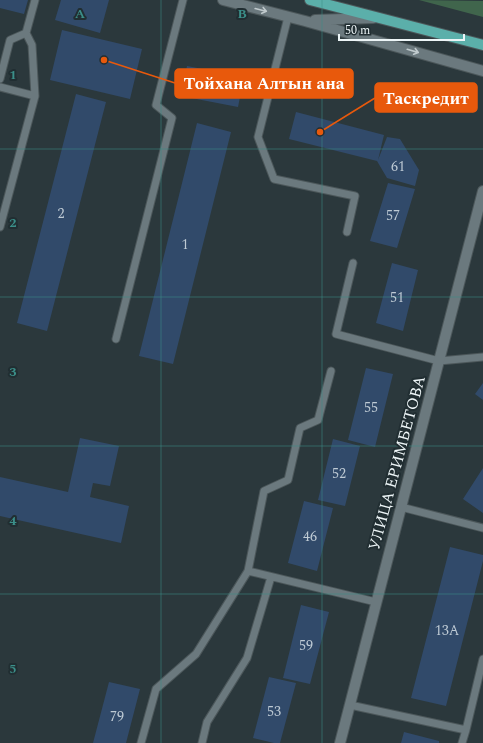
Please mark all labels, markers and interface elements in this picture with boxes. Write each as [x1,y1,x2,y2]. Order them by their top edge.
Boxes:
text: A [75,4,85,24]
text: B [237,4,247,24]
one-way arrow [254,6,267,14]
scale bar [339,16,464,42]
text: 50 m [345,21,370,40]
one-way arrow [406,48,419,55]
text: 1 [9,65,17,85]
callout: Тойхана Алтын ана [175,69,353,98]
text: Тойхана Алтын ана [183,71,345,97]
callout: Таскредит [375,83,477,112]
text: Таскредит [383,86,469,112]
house number: 61 [391,156,405,177]
house number: 2 [58,203,65,224]
house number: 57 [386,205,400,226]
text: 2 [9,213,17,233]
house number: 1 [182,234,189,255]
house number: 51 [390,287,404,308]
text: 3 [9,362,17,382]
street label: УЛИЦА ЕРИМБЕТОВА [362,373,432,553]
house number: 55 [364,397,378,418]
house number: 52 [332,463,346,484]
text: 4 [9,511,17,531]
house number: 46 [303,526,317,547]
house number: 13А [435,620,460,641]
house number: 59 [299,635,313,656]
text: 5 [9,659,17,679]
house number: 53 [267,701,281,722]
house number: 79 [110,706,124,727]

